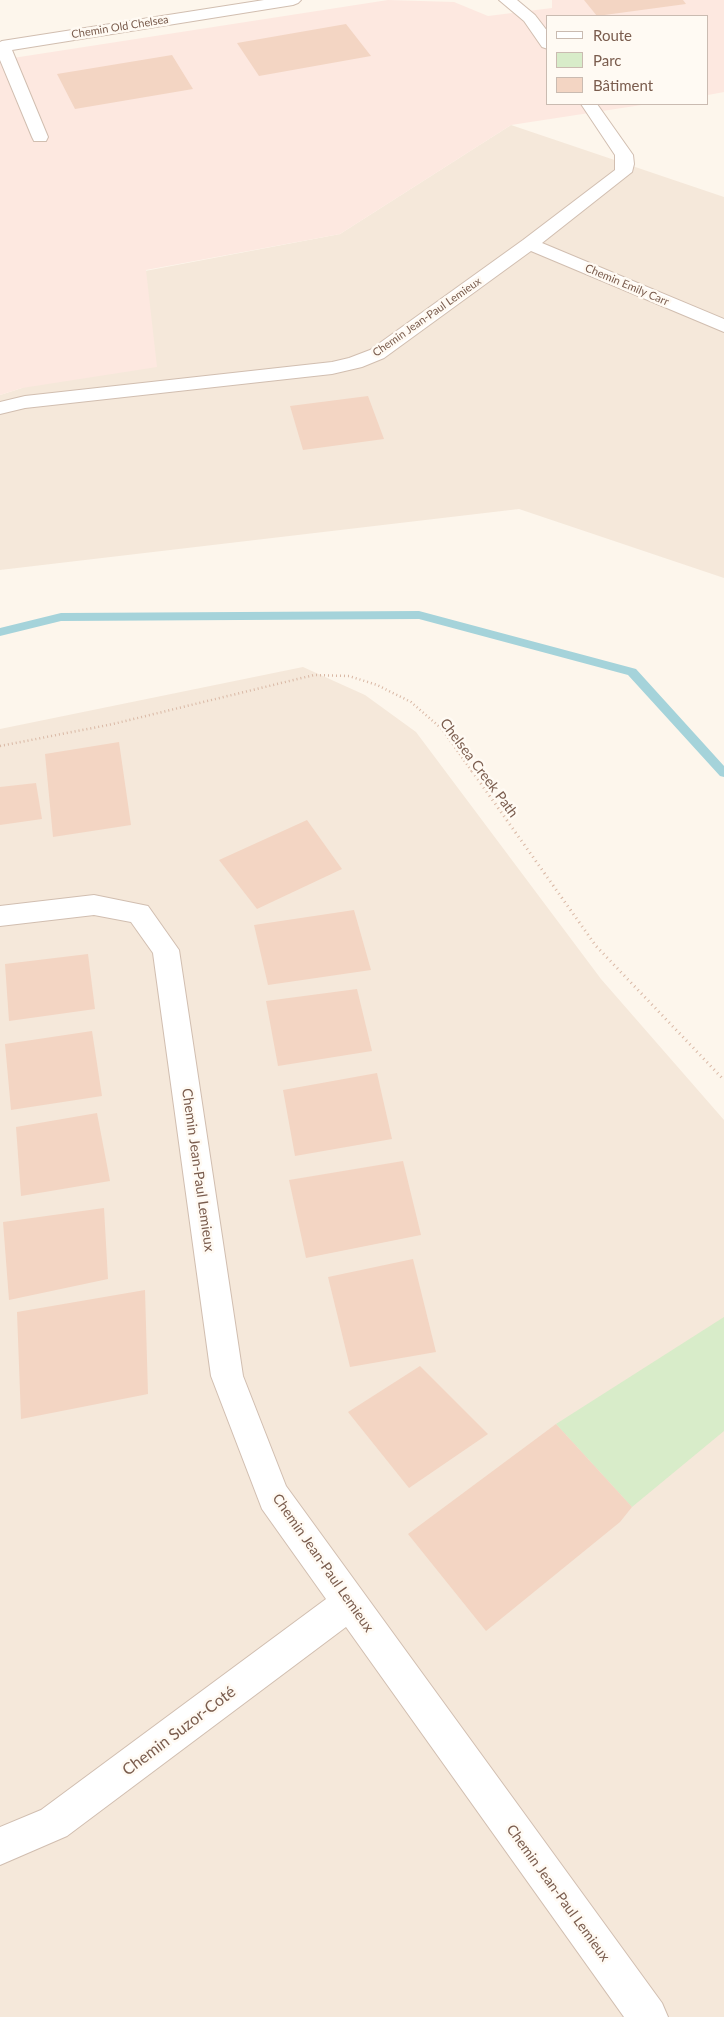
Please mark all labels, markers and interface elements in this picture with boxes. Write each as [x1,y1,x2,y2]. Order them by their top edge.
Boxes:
street label: Chemin Old Chelsea [71,13,169,41]
legend [546,15,709,105]
text: Route [593,26,632,44]
text: Parc [593,51,622,69]
text: Bâtiment [593,76,653,94]
street label: Chemin Emily Carr [583,261,671,309]
street label: Chemin Jean-Paul Lemieux [370,274,484,360]
street label: Chelsea Creek Path [436,715,522,821]
street label: Chemin Jean-Paul Lemieux [178,1087,218,1253]
street label: Chemin Jean-Paul Lemieux [269,1491,377,1635]
street label: Chemin Suzor-Coté [119,1682,239,1780]
street label: Chemin Jean-Paul Lemieux [503,1821,613,1965]

